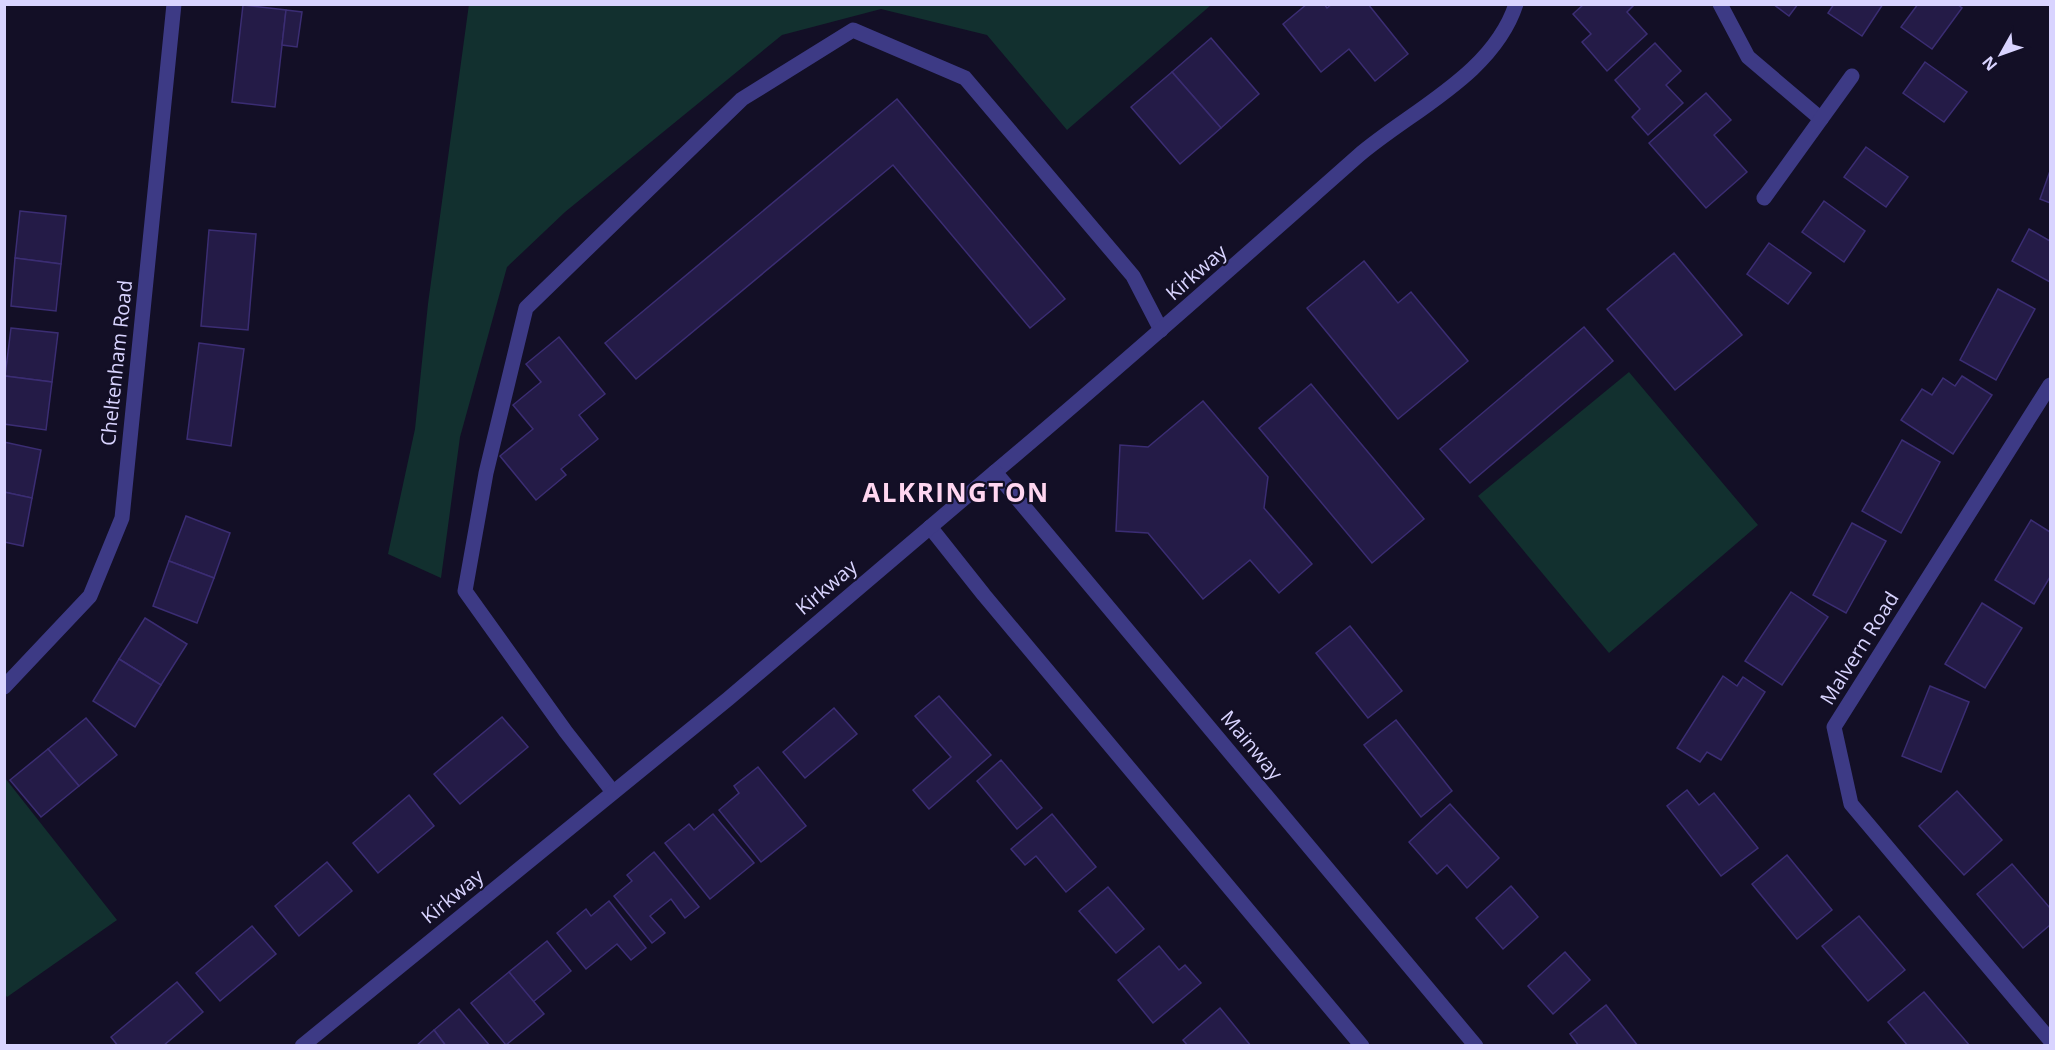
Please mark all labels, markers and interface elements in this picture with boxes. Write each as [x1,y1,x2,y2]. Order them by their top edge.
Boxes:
north arrow [1971,24,2031,84]
text: N [1977,52,2002,76]
street label: Kirkway [1160,237,1233,306]
street label: Cheltenham Road [94,279,138,447]
district label: ALKRINGTON [862,474,1050,510]
street label: Kirkway [790,553,863,621]
street label: Malvern Road [1813,586,1905,710]
street label: Mainway [1215,705,1290,786]
street label: Kirkway [415,862,489,929]

